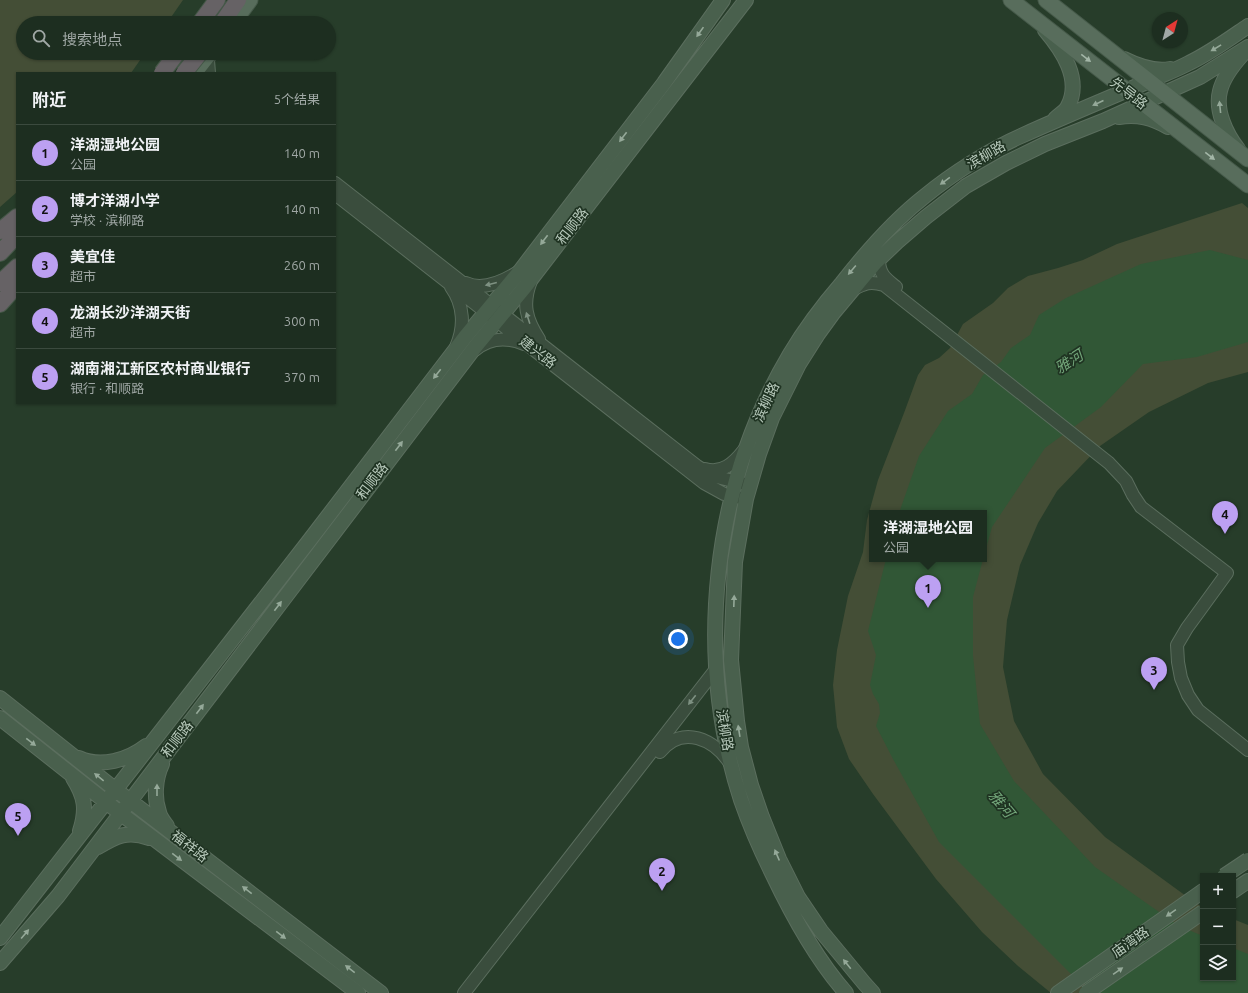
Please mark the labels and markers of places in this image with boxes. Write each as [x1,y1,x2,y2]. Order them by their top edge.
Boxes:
pin: 4 [1212,501,1238,534]
pin: 1 [915,575,941,608]
pin: 3 [1141,657,1167,690]
pin: 5 [5,803,31,836]
pin: 2 [649,858,675,891]

